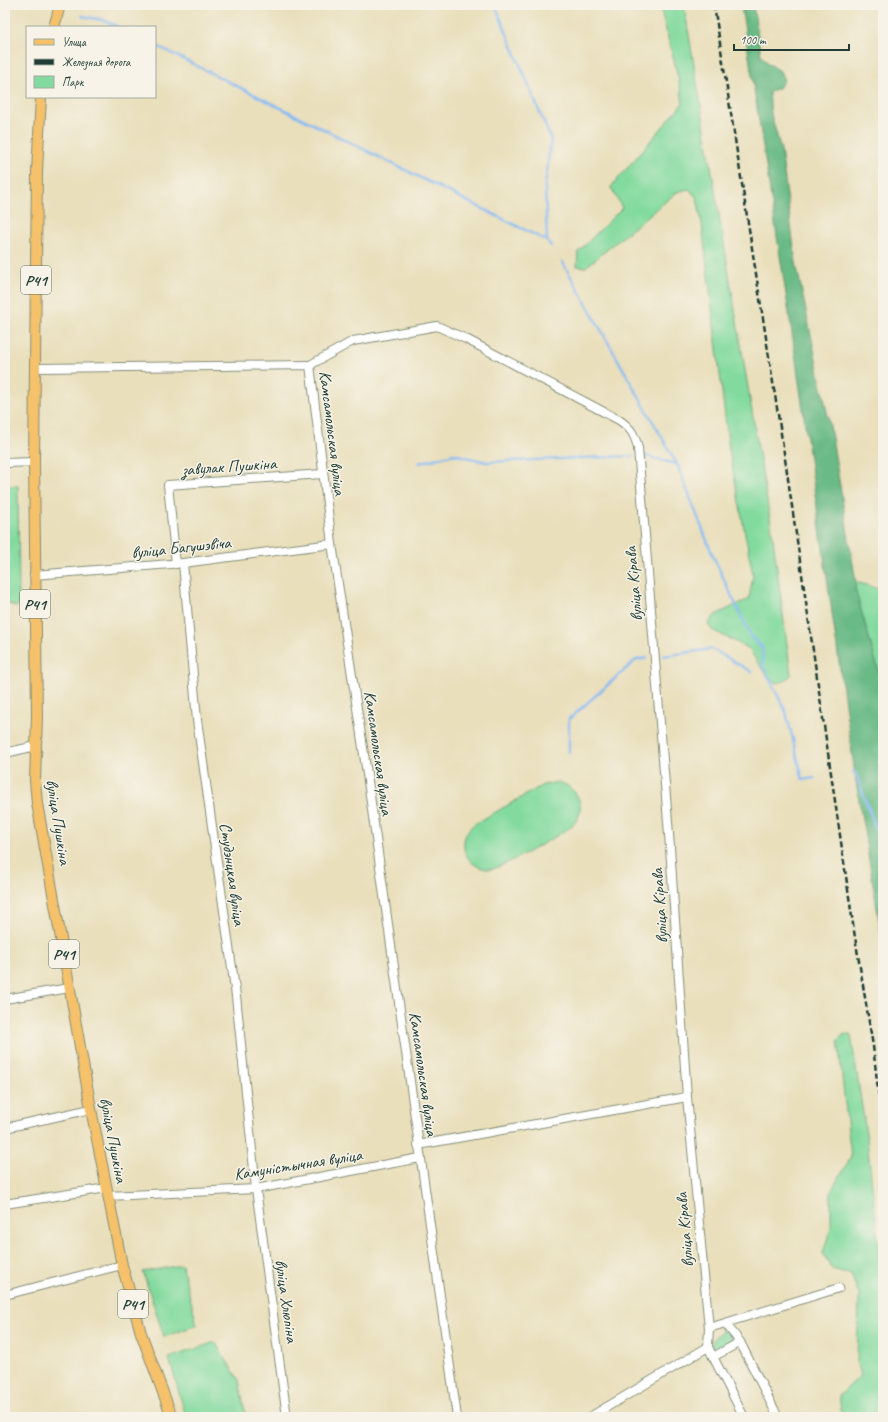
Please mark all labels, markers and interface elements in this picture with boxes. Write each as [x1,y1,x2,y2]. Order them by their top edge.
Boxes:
legend [26,26,156,98]
scale bar [734,26,849,52]
text: 100 m [740,32,767,48]
text: Улица [62,34,87,50]
text: Железная дорога [62,54,131,70]
text: Парк [62,74,85,90]
road number: Р41 [21,266,51,294]
street label: Камсамольская вуліца [314,370,351,498]
street label: завулак Пушкіна [179,453,279,481]
street label: вуліца Багушэвіча [130,532,233,563]
street label: вуліца Кірава [620,545,647,622]
road number: Р41 [20,590,50,618]
street label: Камсамольская вуліца [359,690,398,818]
street label: вуліца Пушкіна [41,778,76,868]
street label: Студэнцкая вуліца [215,821,250,928]
street label: вуліца Кірава [646,867,673,944]
road number: Р41 [49,940,79,968]
street label: Камсамольская вуліца [404,1011,443,1139]
street label: вуліца Пушкіна [95,1096,132,1186]
street label: Камуністычная вуліца [233,1144,365,1185]
street label: вуліца Кірава [671,1191,698,1268]
street label: вуліца Хлюпіна [270,1258,303,1346]
road number: Р41 [118,1290,148,1318]

